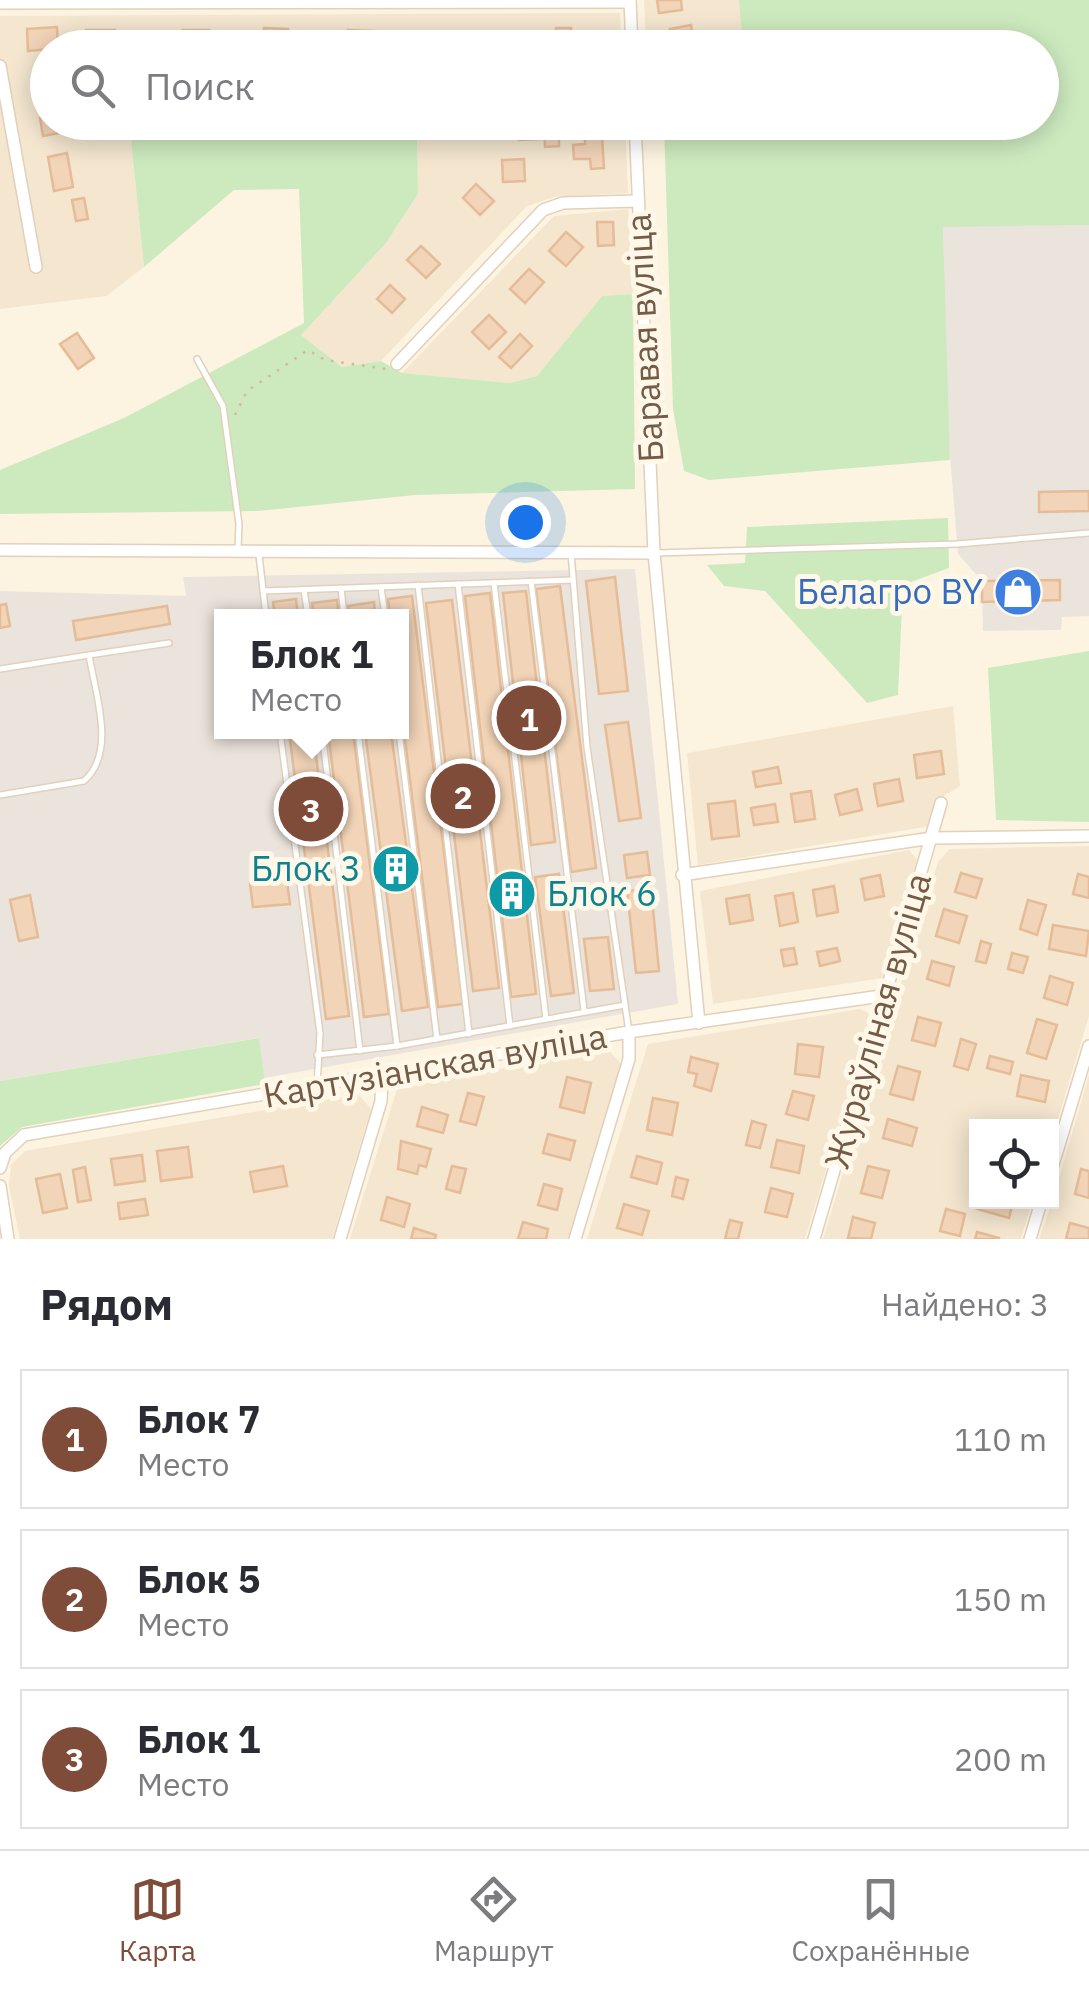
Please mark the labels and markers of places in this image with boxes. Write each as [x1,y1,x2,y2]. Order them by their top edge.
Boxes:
shop icon: Белагро BY [992,566,1044,618]
place label: Белагро BY [797,568,983,614]
pin: 1 [496,680,562,756]
pin: 2 [430,758,496,834]
pin: 3 [278,772,344,846]
building icon: Блок 3 [370,843,422,895]
place label: Блок 3 [251,845,361,891]
building icon: Блок 6 [486,868,538,920]
place label: Блок 6 [547,870,657,916]

